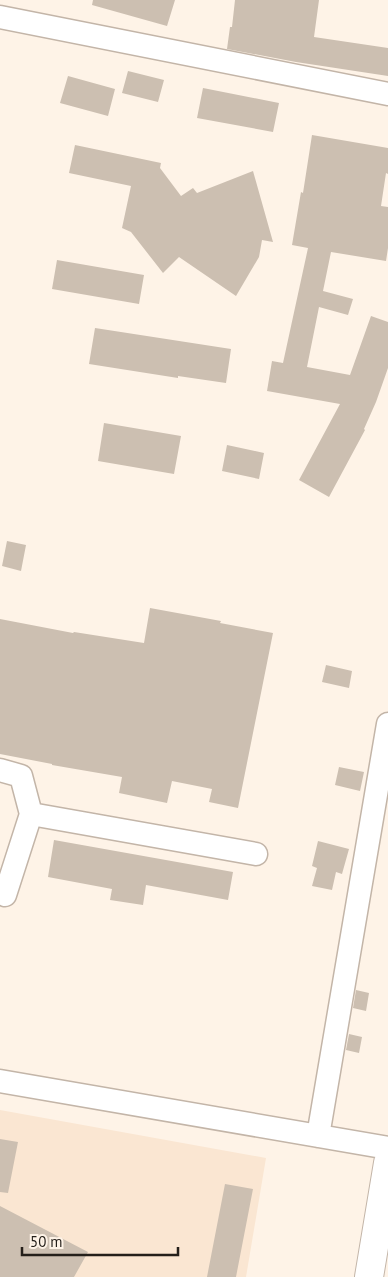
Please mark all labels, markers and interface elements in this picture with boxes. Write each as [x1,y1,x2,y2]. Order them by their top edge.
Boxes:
scale bar [22,1224,179,1256]
text: 50 m [30,1232,63,1251]

